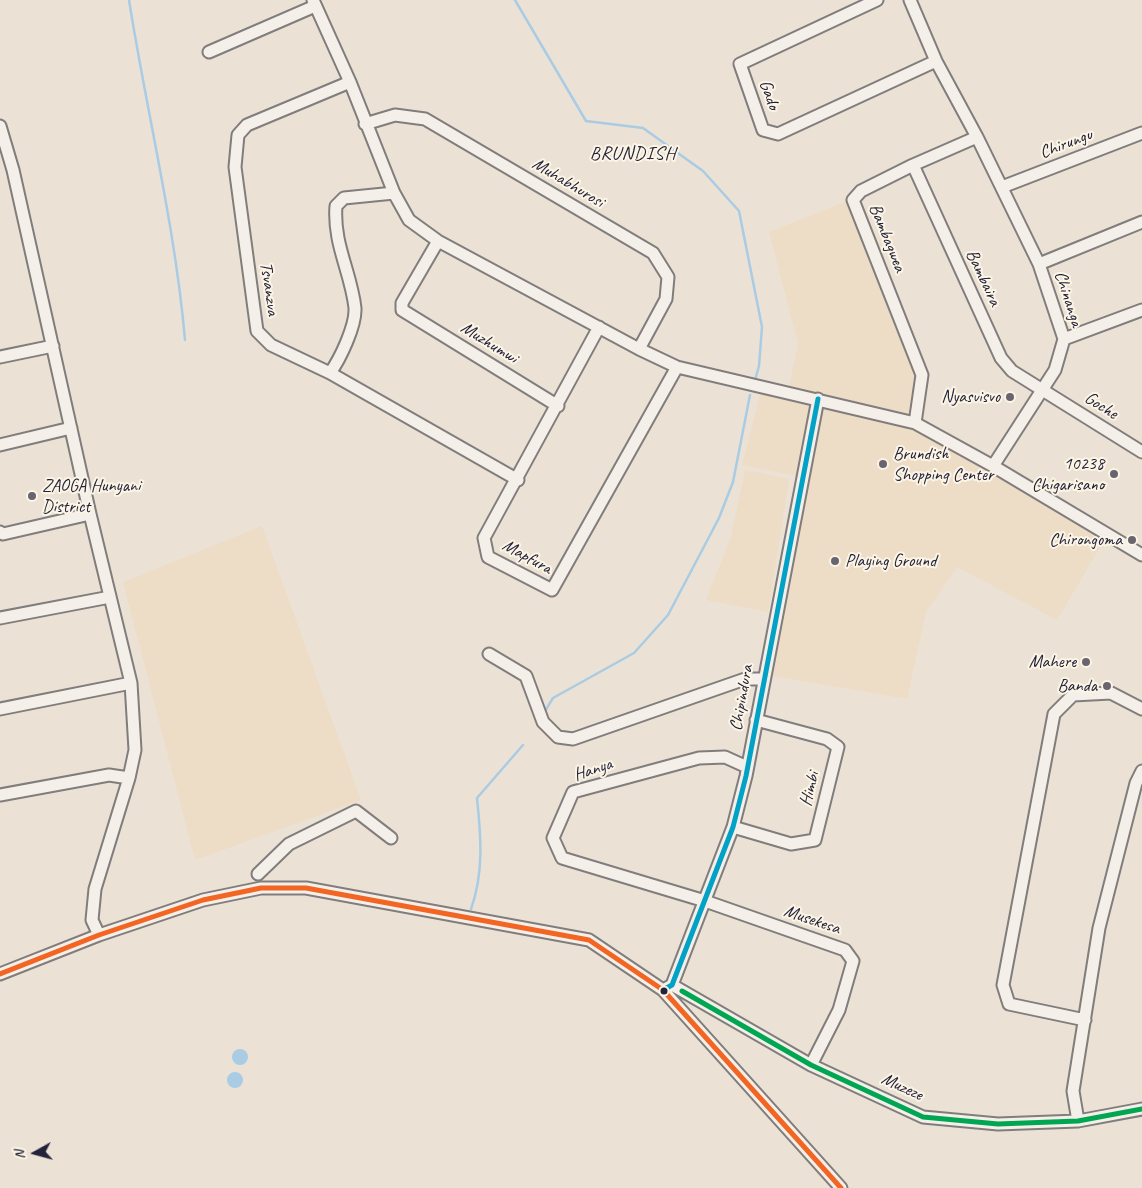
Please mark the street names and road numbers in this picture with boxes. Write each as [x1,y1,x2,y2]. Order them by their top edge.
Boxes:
street label: Gado [754,77,784,113]
street label: Chirungu [1037,124,1095,164]
street label: Muhabhurosi [528,153,608,213]
street label: Bambagwea [864,201,910,275]
street label: Bambaira [961,246,1005,310]
street label: Tsvanzva [255,261,283,317]
street label: Chinanga [1049,268,1087,330]
street label: Muzhumwi [456,317,522,369]
street label: Goche [1080,387,1122,425]
street label: Mapfura [498,535,556,579]
street label: Chipindura [726,663,758,733]
street label: Hanya [571,754,615,786]
street label: Himbi [795,769,825,809]
street label: Musekesa [781,900,843,940]
street label: Muzeze [878,1068,926,1106]

